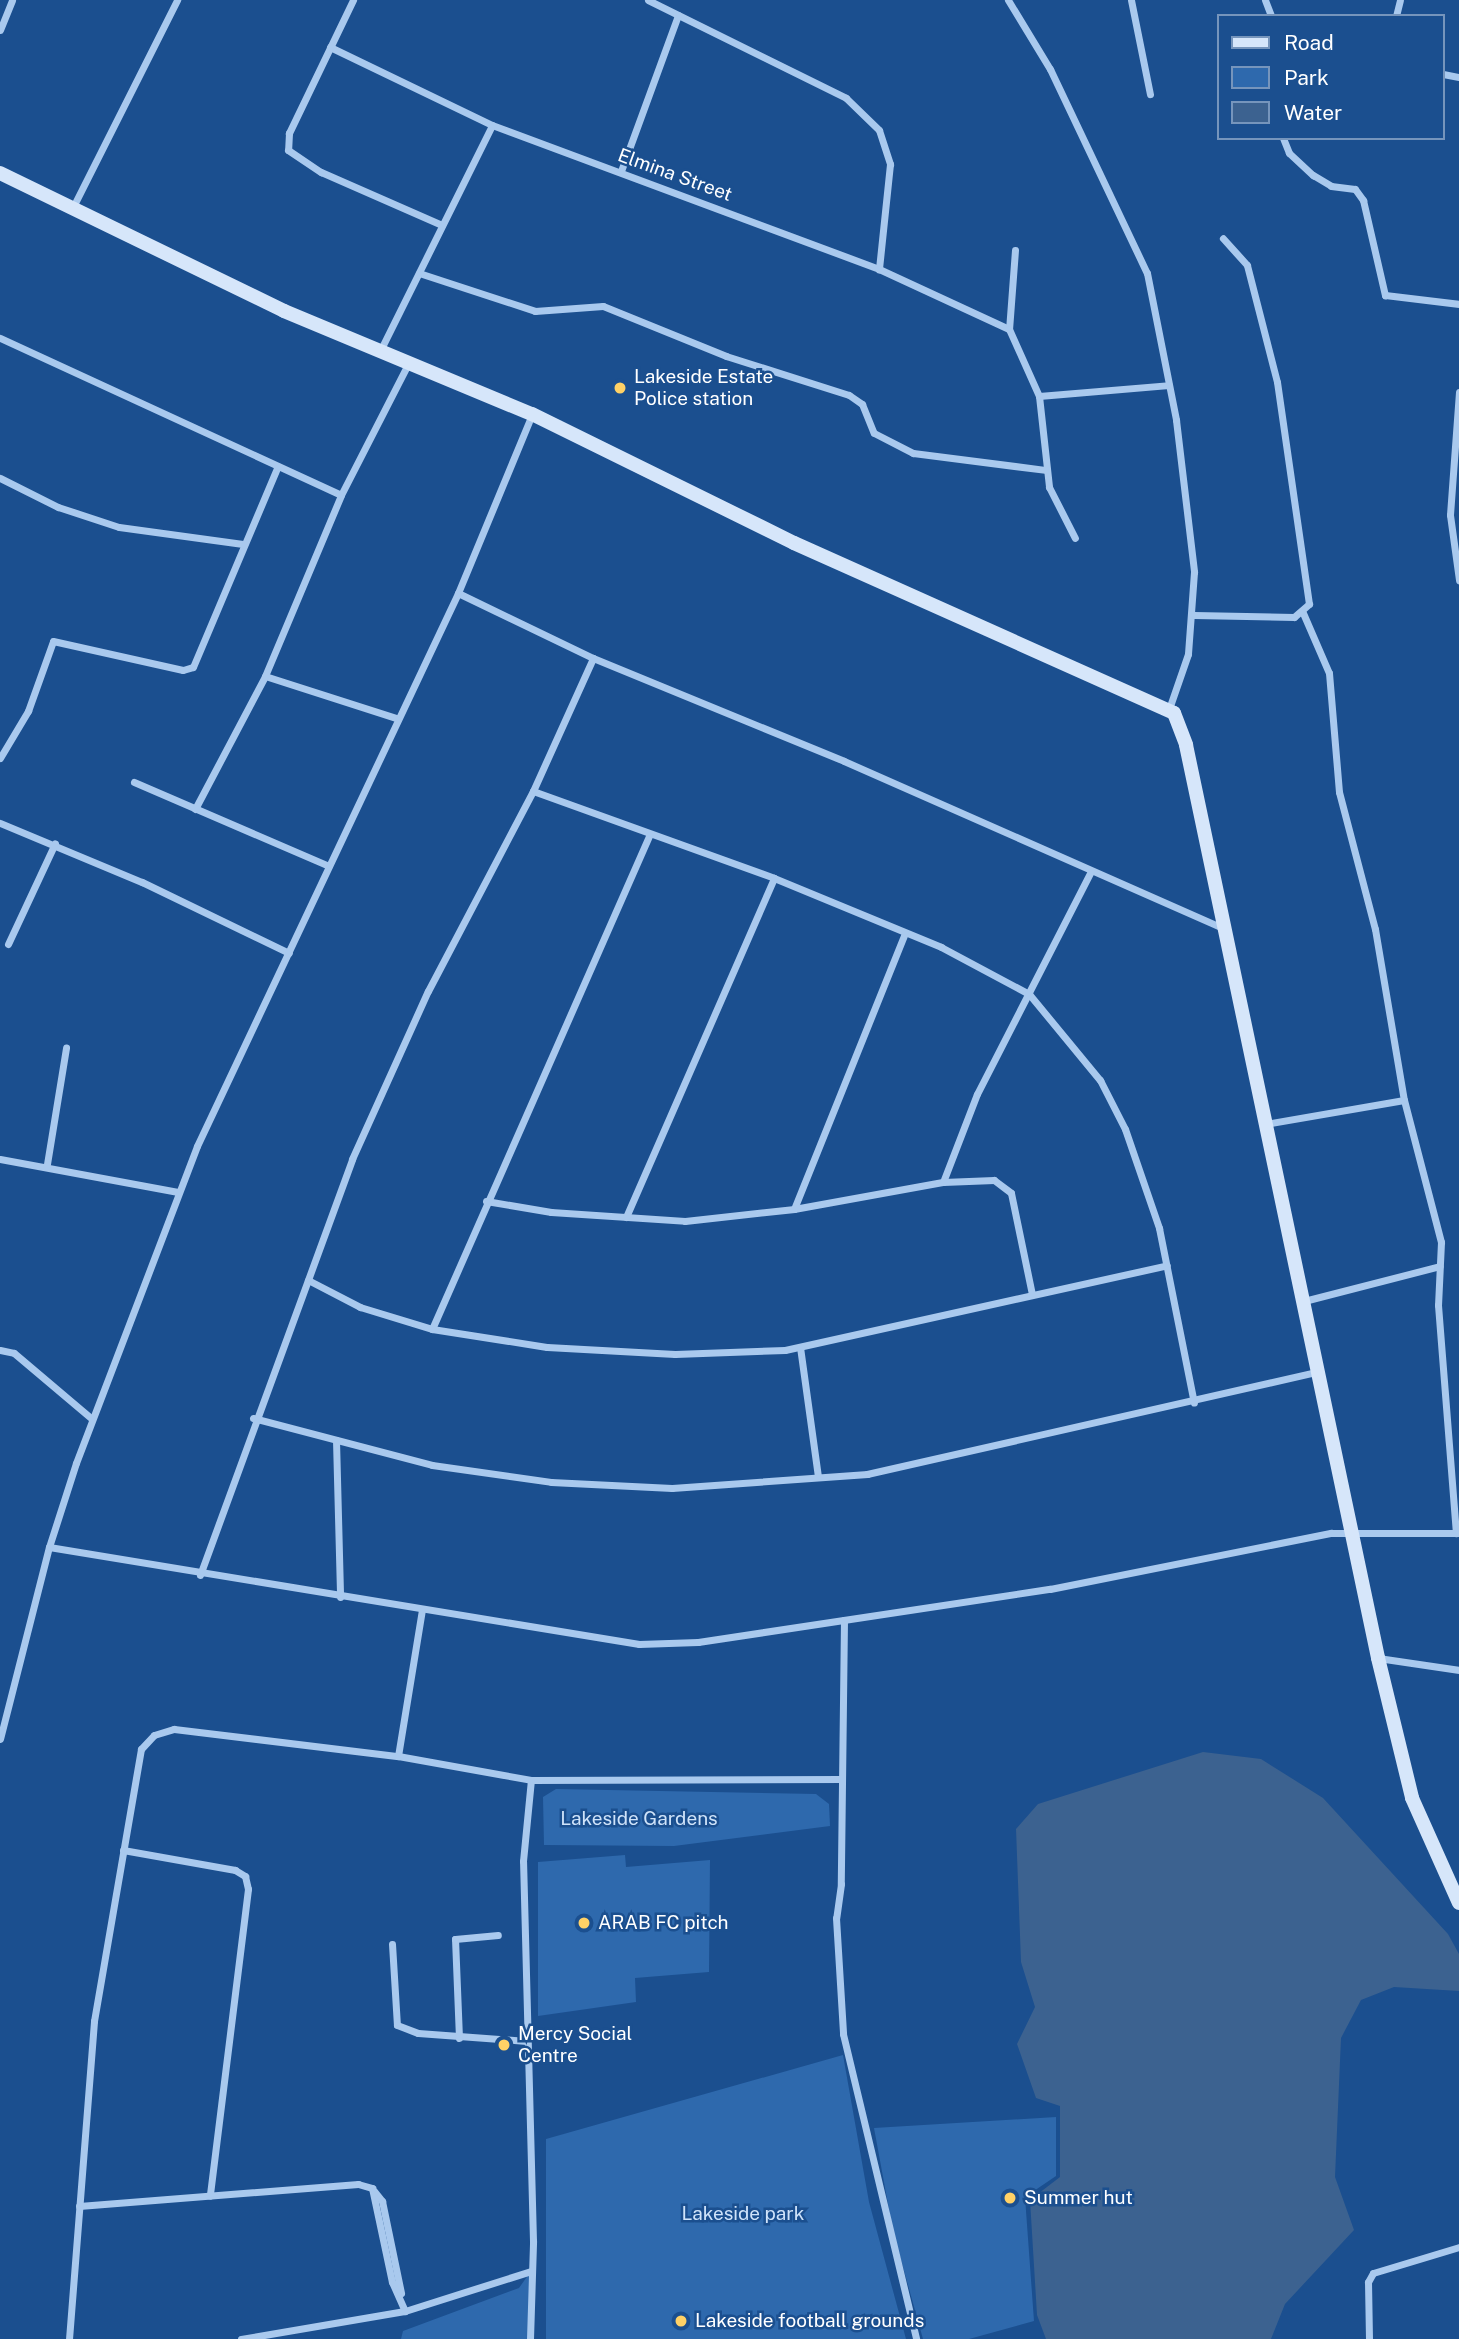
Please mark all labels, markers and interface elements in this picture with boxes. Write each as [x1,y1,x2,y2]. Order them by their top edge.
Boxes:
legend [1218,14,1445,140]
text: Road [1284,30,1334,55]
text: Park [1284,65,1329,90]
text: Water [1284,100,1342,125]
street label: Elmina Street [615,144,735,206]
place label: Lakeside Estate Police station [634,366,773,410]
marker: Lakeside Estate Police station [612,380,628,396]
park label: Lakeside Gardens [560,1808,718,1830]
place label: ARAB FC pitch [598,1912,729,1934]
marker: ARAB FC pitch [576,1915,592,1931]
place label: Mercy Social Centre [518,2023,632,2067]
marker: Mercy Social Centre [496,2037,512,2053]
place label: Summer hut [1024,2187,1133,2209]
marker: Summer hut [1002,2190,1018,2206]
park label: Lakeside park [682,2203,804,2225]
place label: Lakeside football grounds [695,2310,924,2332]
marker: Lakeside football grounds [673,2313,689,2329]

